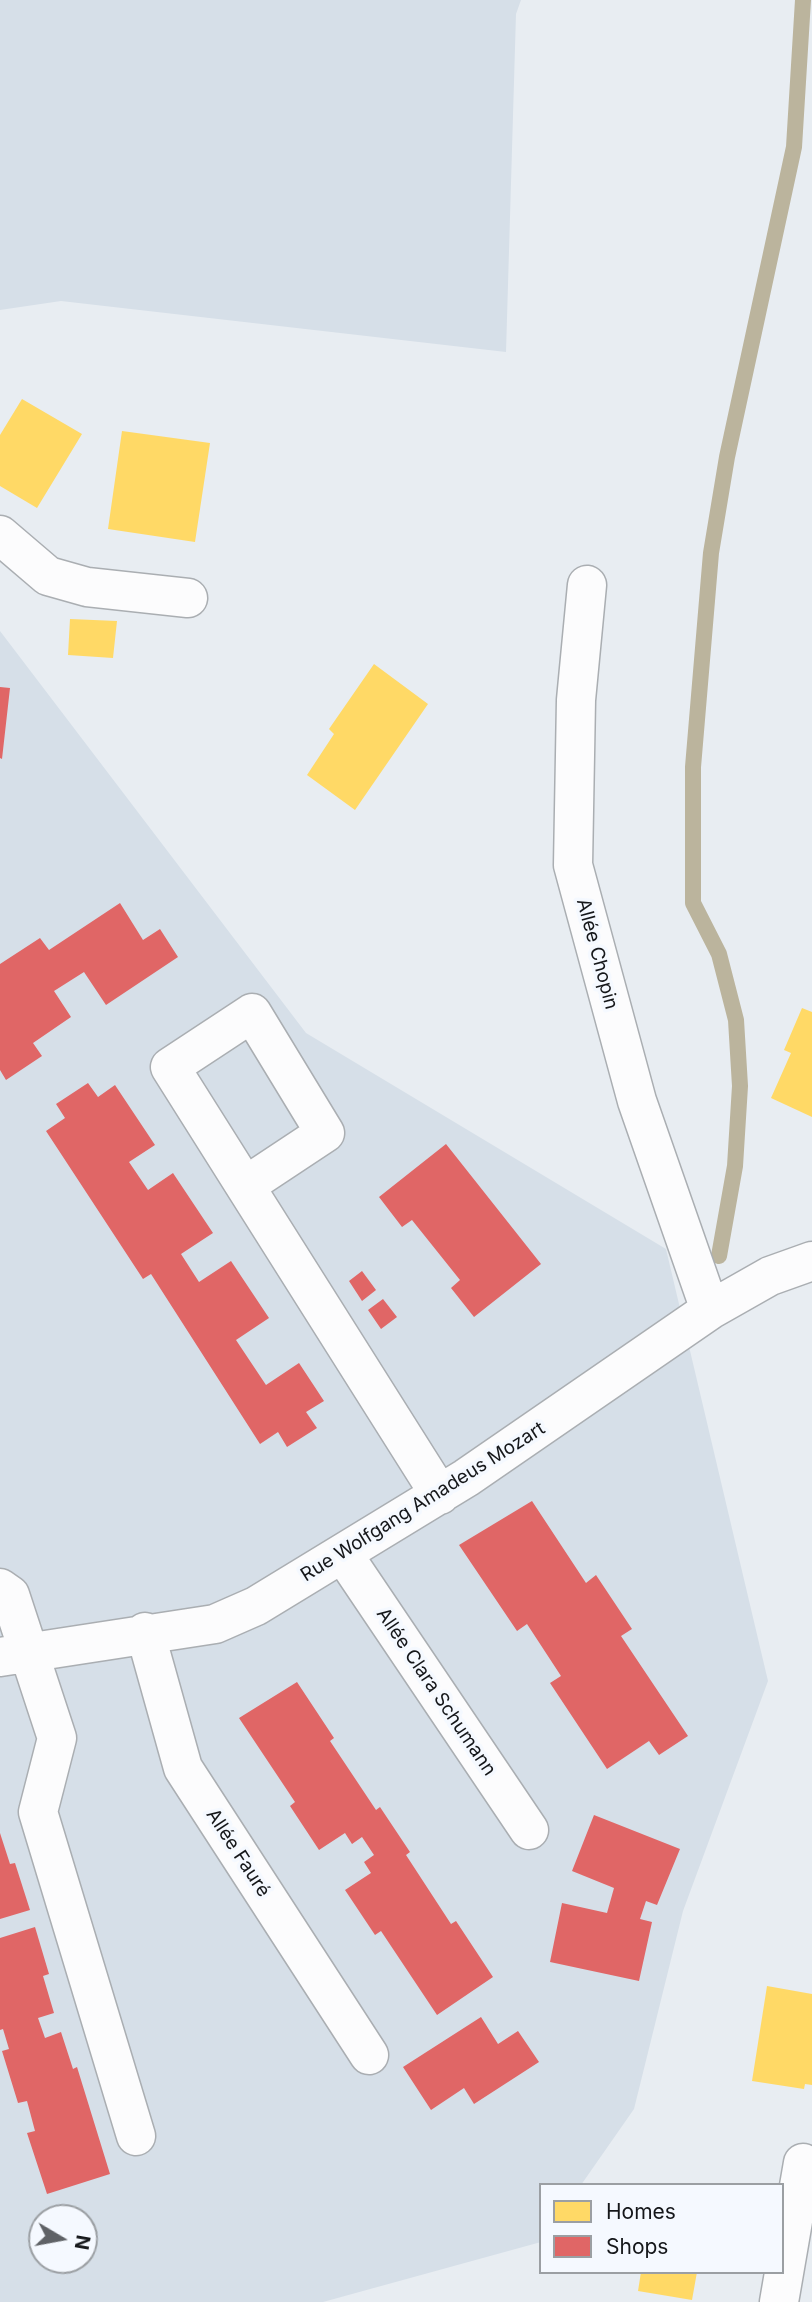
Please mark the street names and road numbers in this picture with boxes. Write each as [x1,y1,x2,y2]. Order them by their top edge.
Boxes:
street label: Allée Chopin [571,896,623,1012]
street label: Rue Wolfgang Amadeus Mozart [297,1417,549,1587]
street label: Allée Clara Schumann [371,1604,501,1780]
street label: Allée Fauré [201,1805,275,1901]

